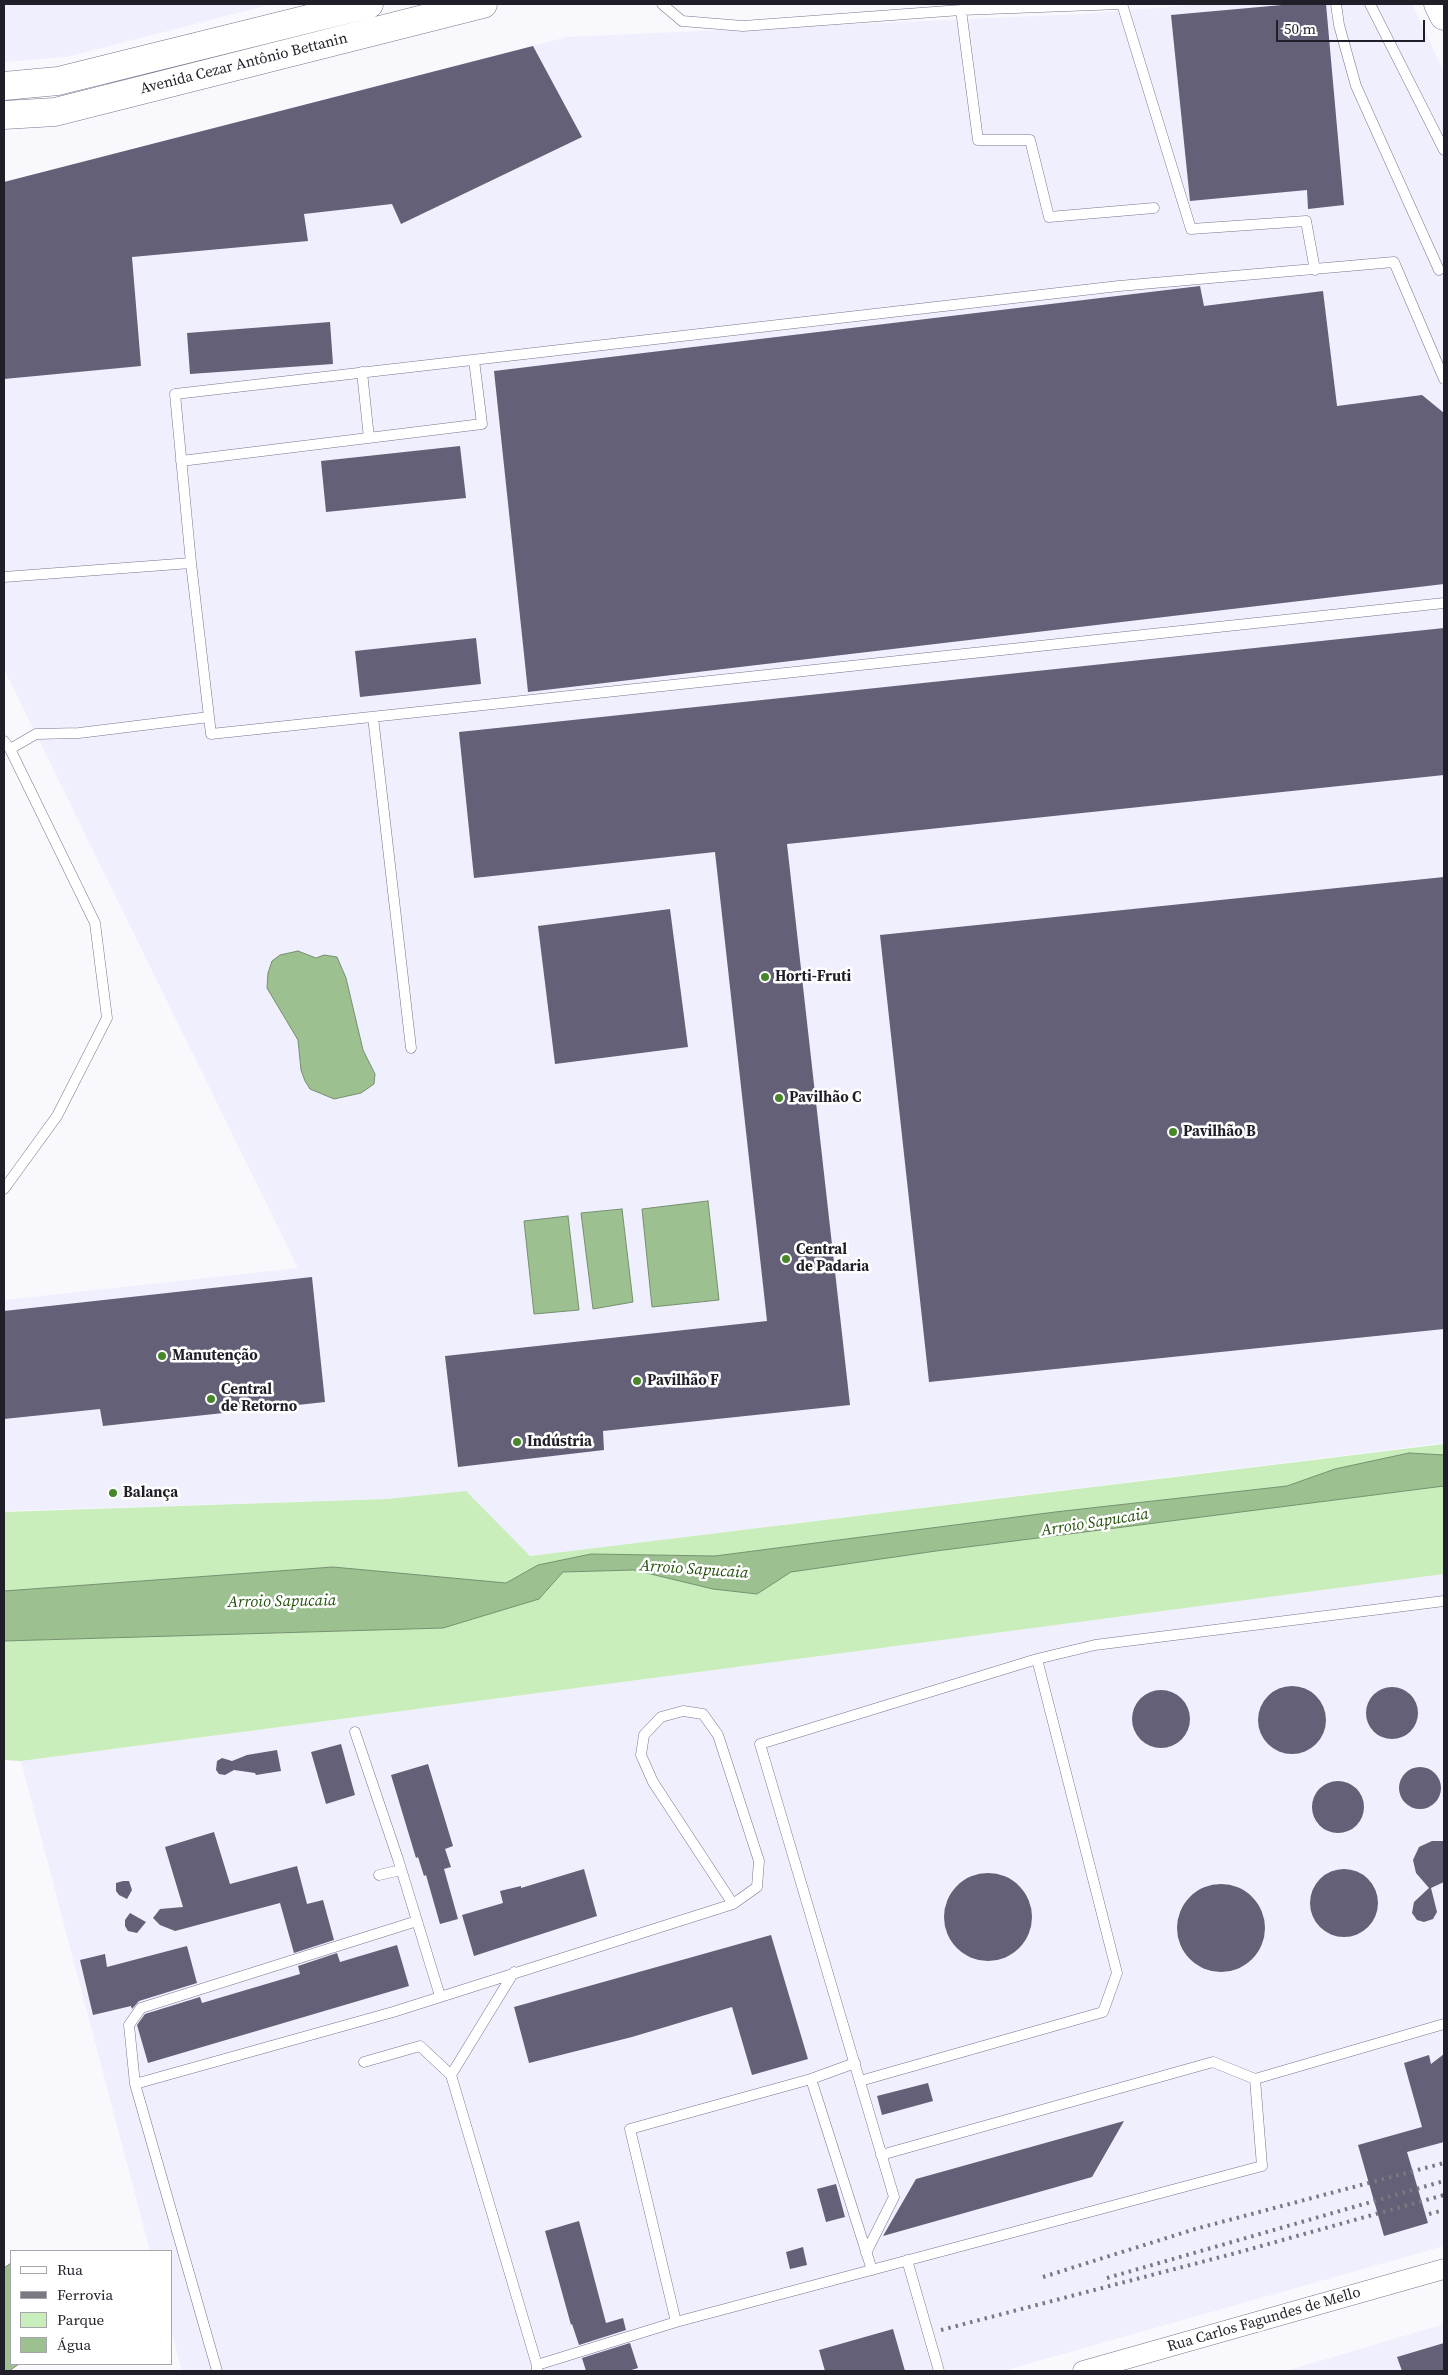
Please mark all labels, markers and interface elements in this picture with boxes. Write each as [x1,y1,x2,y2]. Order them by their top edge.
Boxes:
scale bar [1278,10,1427,42]
text: 50 m [1284,18,1316,39]
street label: Avenida Cezar Antônio Bettanin [139,30,349,98]
place label: Horti-Fruti [775,968,851,986]
marker: Horti-Fruti [759,971,771,983]
place label: Pavilhão C [789,1089,861,1107]
marker: Pavilhão C [773,1092,785,1104]
place label: Pavilhão B [1183,1123,1256,1141]
marker: Pavilhão B [1167,1126,1179,1138]
place label: Central de Padaria [796,1241,869,1276]
marker: Central de Padaria [780,1253,792,1265]
place label: Manutenção [172,1347,258,1365]
marker: Manutenção [156,1350,168,1362]
place label: Pavilhão F [647,1372,719,1390]
marker: Pavilhão F [631,1375,643,1387]
place label: Central de Retorno [221,1381,297,1416]
marker: Central de Retorno [205,1393,217,1405]
place label: Indústria [527,1433,592,1451]
marker: Indústria [511,1436,523,1448]
place label: Balança [123,1484,178,1502]
marker: Balança [107,1487,119,1499]
water label: Arroio Sapucaia [1040,1505,1150,1541]
water label: Arroio Sapucaia [639,1557,749,1583]
water label: Arroio Sapucaia [227,1591,337,1613]
legend [10,2250,172,2365]
text: Rua [57,2259,83,2280]
text: Ferrovia [57,2284,113,2305]
street label: Rua Carlos Fagundes de Mello [1165,2284,1363,2356]
text: Parque [57,2309,104,2330]
text: Água [57,2334,91,2355]

